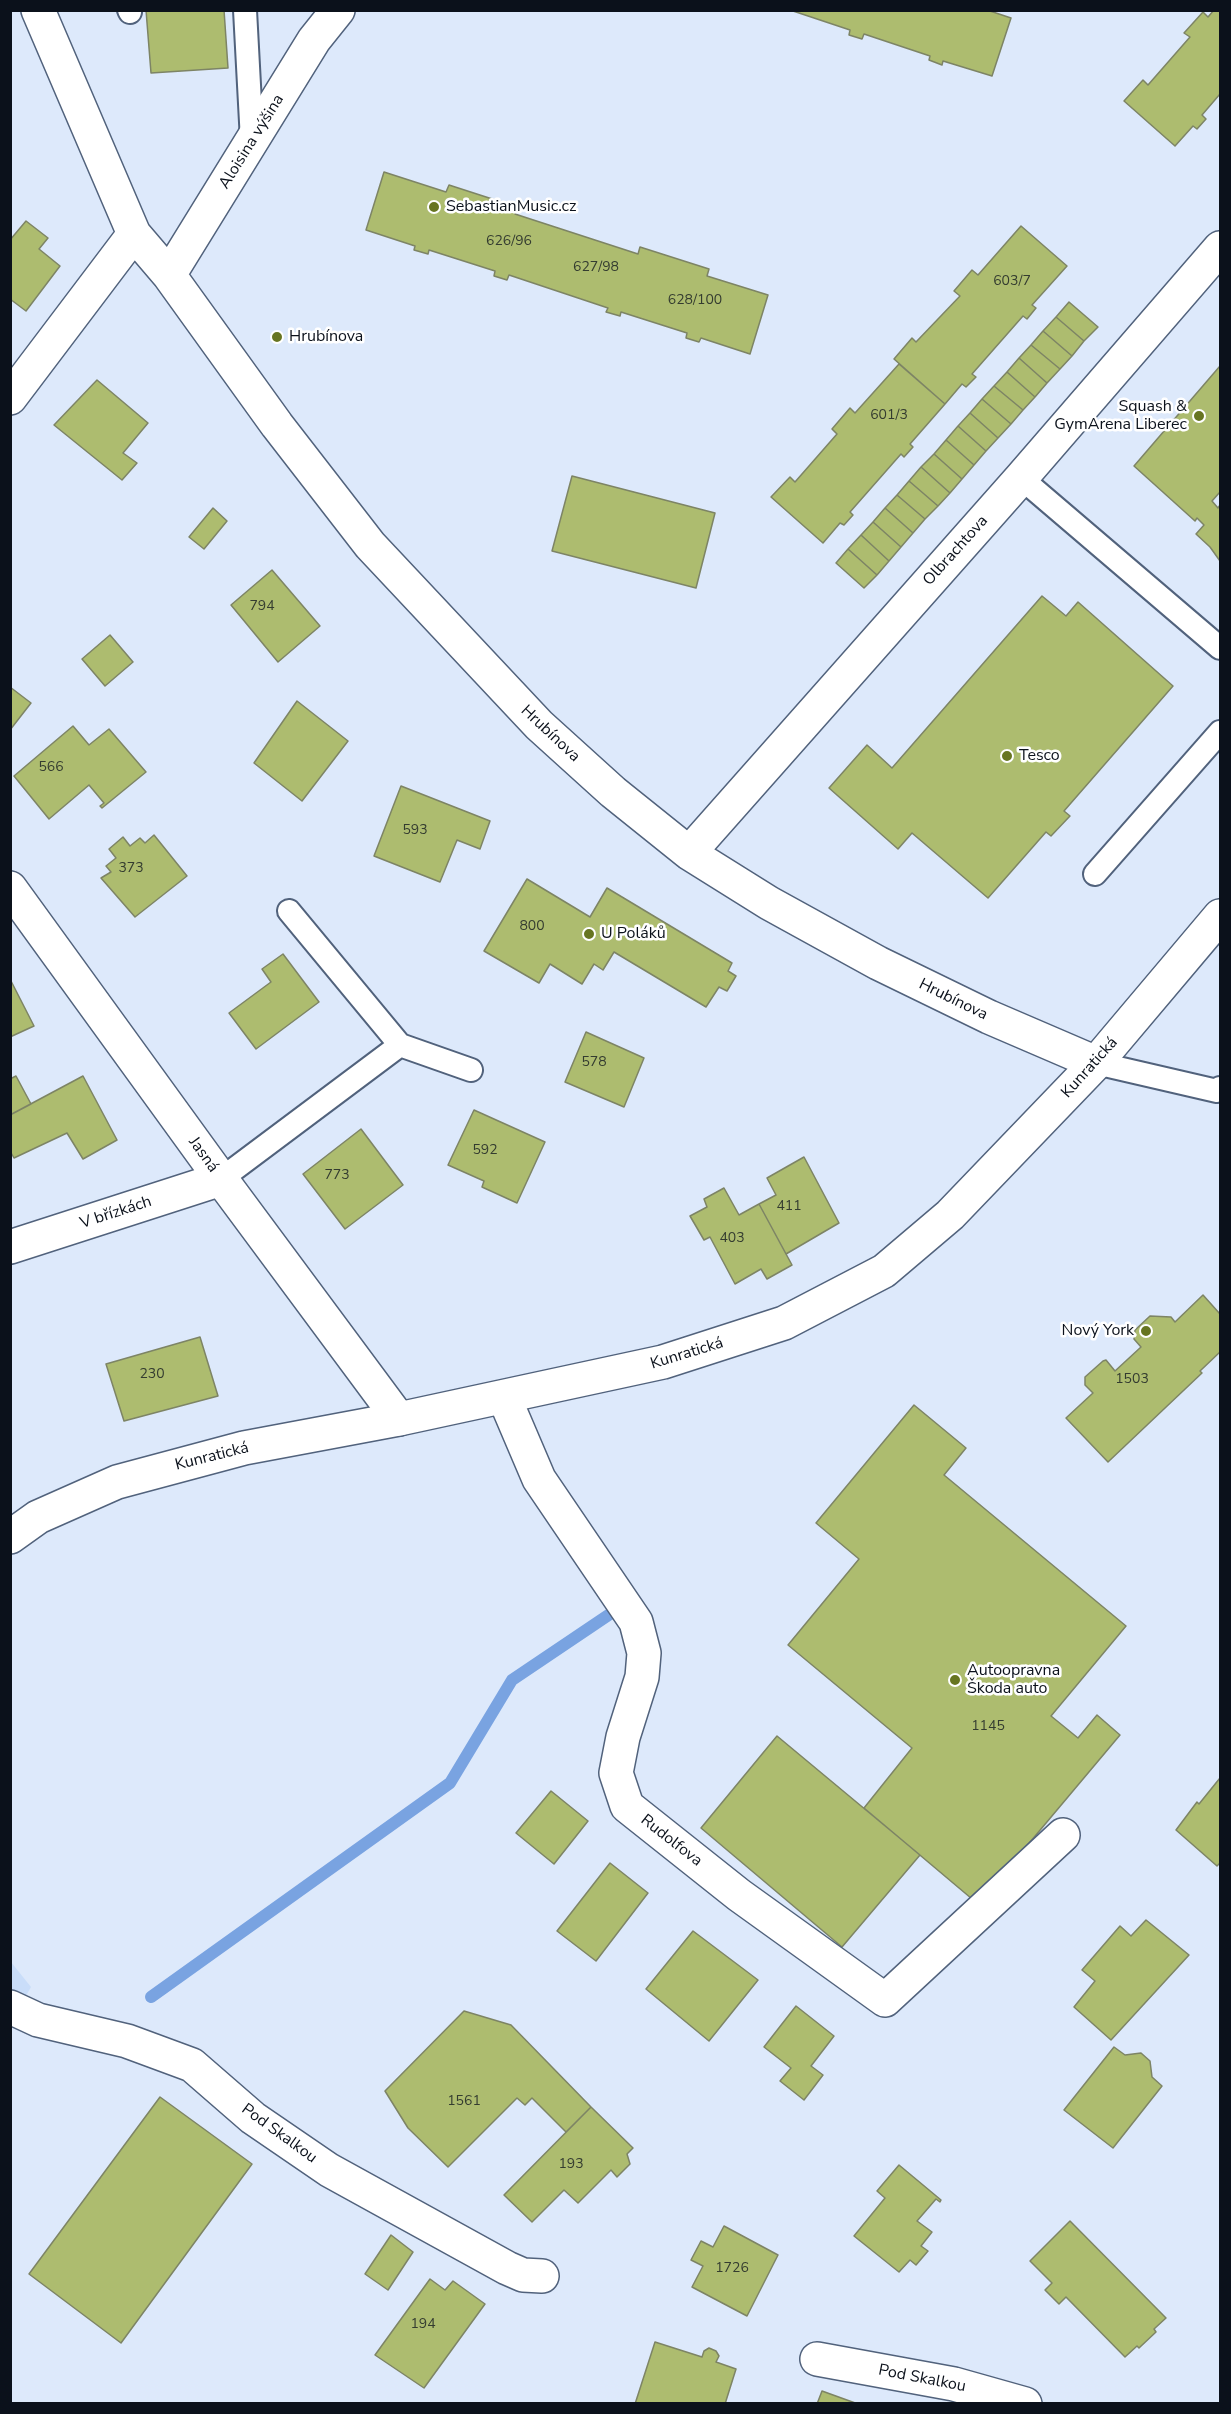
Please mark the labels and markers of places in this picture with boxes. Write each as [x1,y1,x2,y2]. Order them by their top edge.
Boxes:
place label: SebastianMusic.cz [446,197,576,217]
marker: SebastianMusic.cz [427,200,441,214]
place label: Hrubínova [289,327,363,347]
marker: Hrubínova [270,330,284,344]
place label: Squash & GymArena Liberec [1054,397,1187,435]
marker: Squash & GymArena Liberec [1192,409,1206,423]
place label: Tesco [1019,746,1060,766]
marker: Tesco [1000,749,1014,763]
place label: U Poláků [601,924,666,944]
marker: U Poláků [582,927,596,941]
place label: Nový York [1062,1321,1134,1341]
marker: Nový York [1139,1324,1153,1338]
place label: Autoopravna Škoda auto [967,1661,1060,1699]
marker: Autoopravna Škoda auto [948,1673,962,1687]

